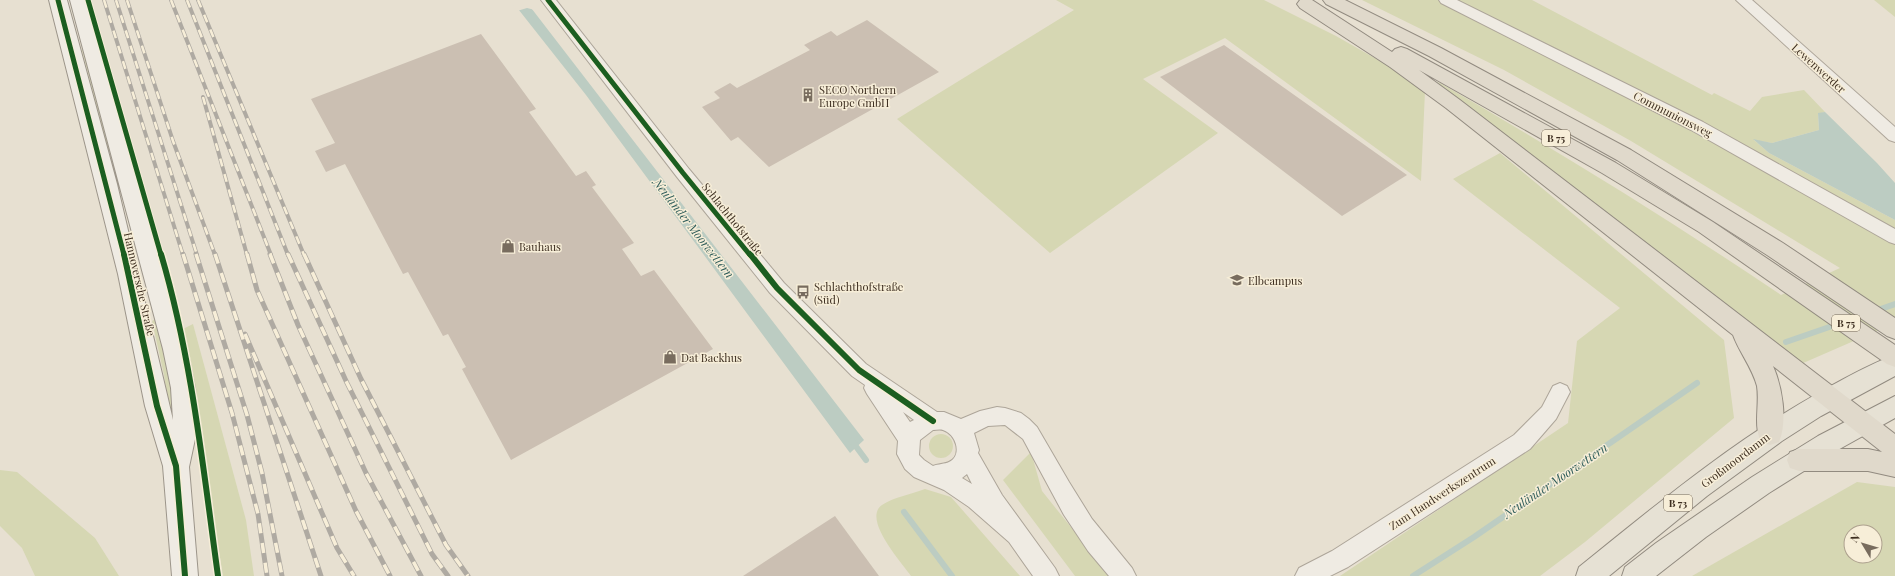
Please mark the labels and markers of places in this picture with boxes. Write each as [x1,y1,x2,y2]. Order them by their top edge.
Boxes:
place label: SECO Northern Europe GmbH [819,82,896,110]
building icon: SECO Northern Europe GmbH [800,87,816,103]
shop icon: Bauhaus [500,238,516,254]
place label: Bauhaus [519,239,561,254]
school or university icon: Elbcampus [1229,272,1245,288]
place label: Elbcampus [1248,273,1302,288]
place label: Schlachthofstraße (Süd) [814,279,904,307]
bus stop icon: Schlachthofstraße (Süd) [795,284,811,300]
shop icon: Dat Backhus [662,349,678,365]
place label: Dat Backhus [681,350,742,365]

